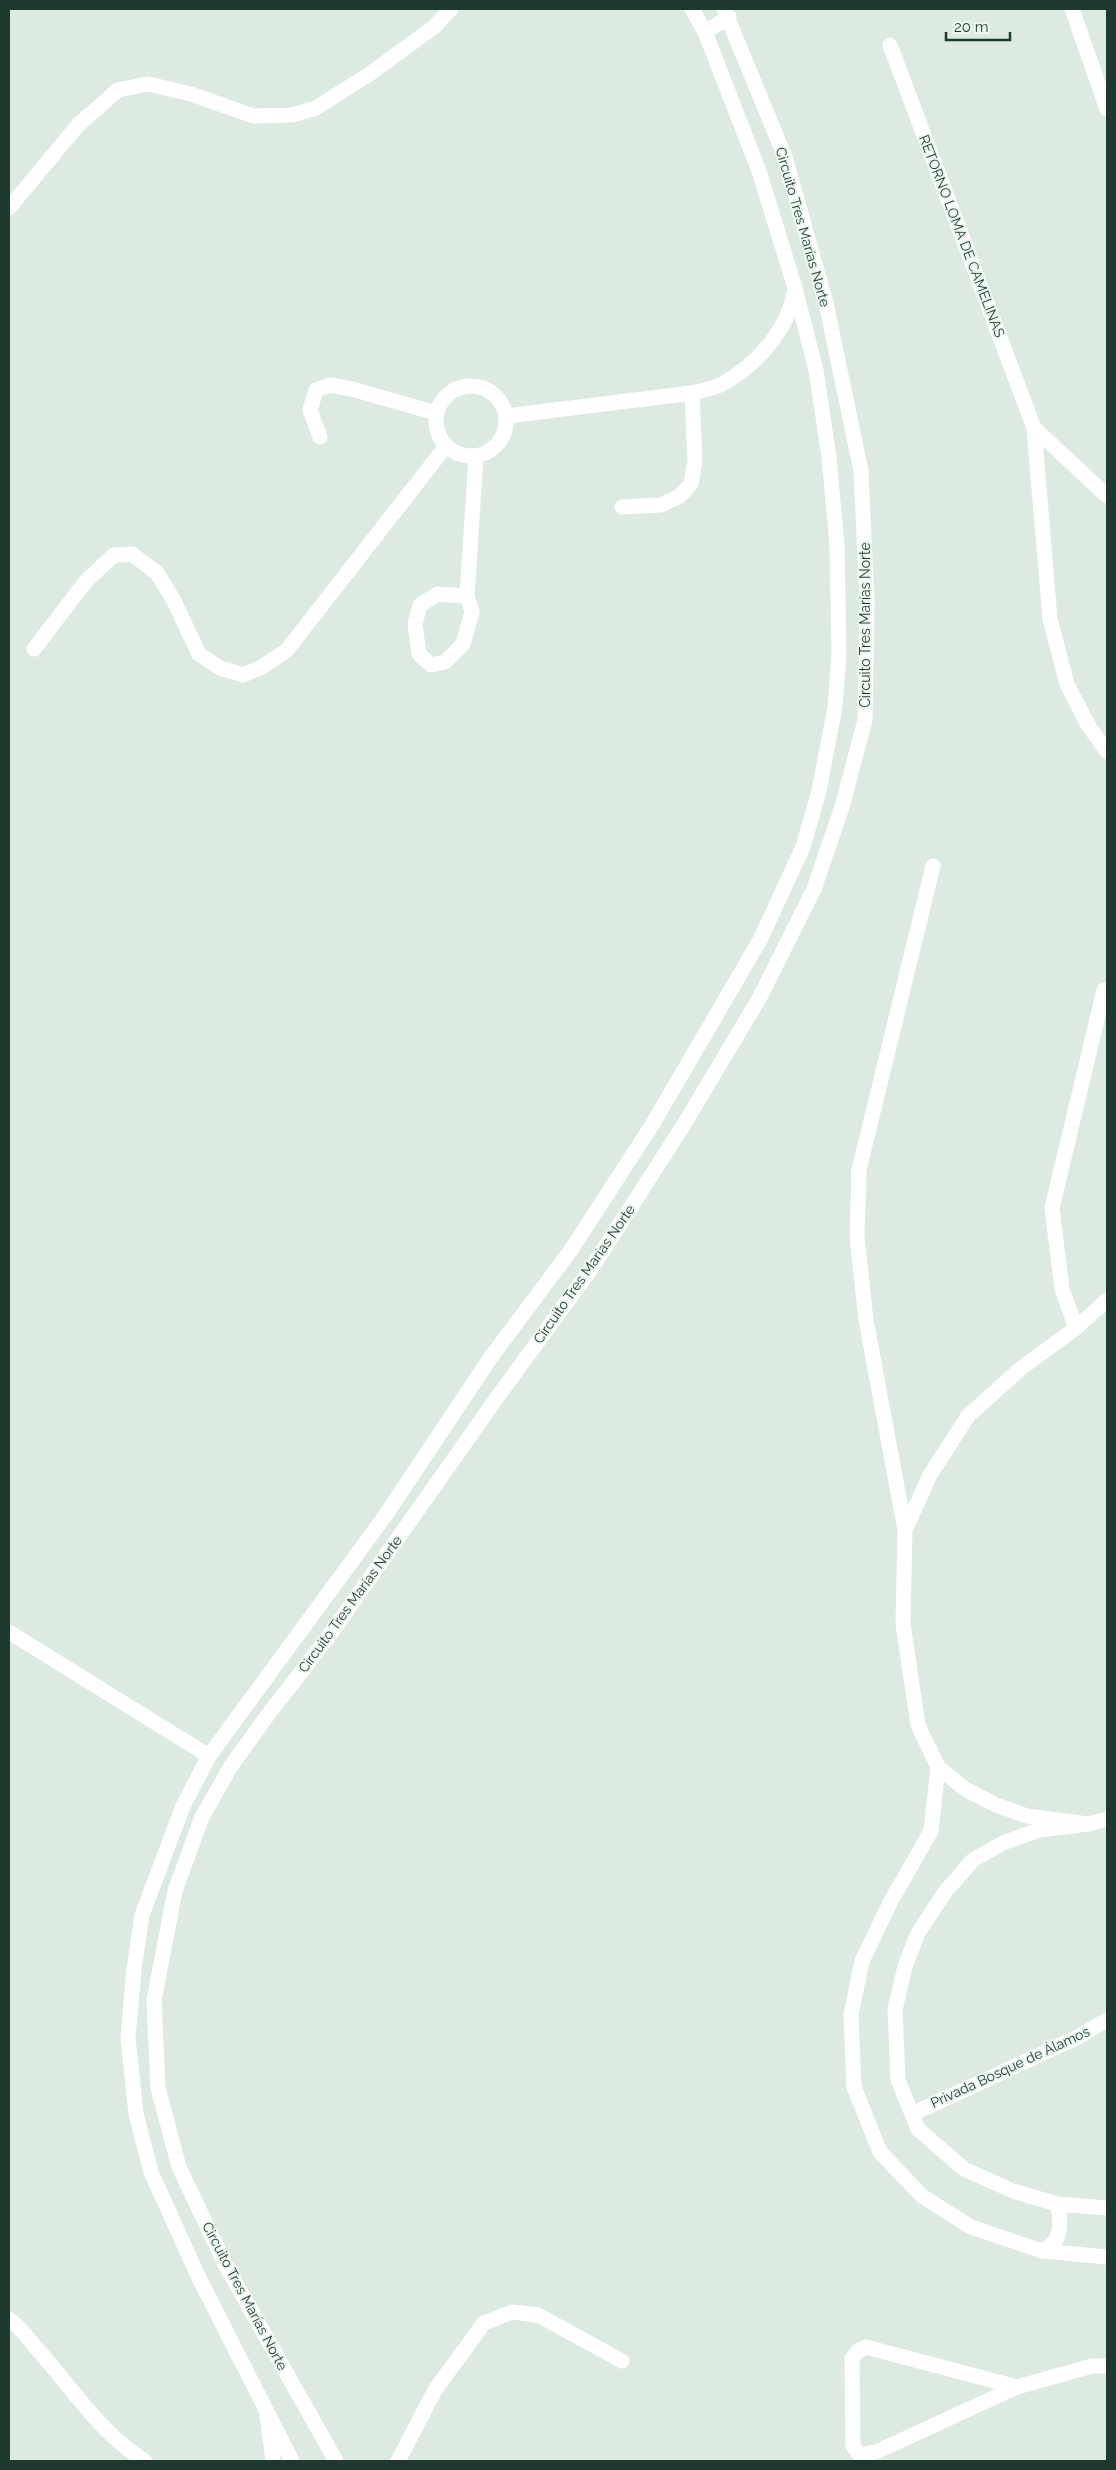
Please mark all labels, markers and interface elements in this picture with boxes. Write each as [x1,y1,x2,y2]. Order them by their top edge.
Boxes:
scale bar [946,10,1010,42]
text: 20 m [954,18,989,36]
street label: RETORNO LOMA DE CAMELINAS [916,132,1008,340]
street label: Circuito Tres Marías Norte [773,145,833,309]
street label: Circuito Tres Marías Norte [857,542,873,708]
street label: Circuito Tres Marías Norte [530,1202,638,1346]
street label: Circuito Tres Marías Norte [295,1532,405,1676]
street label: Privada Bosque de Álamos [928,2022,1092,2111]
street label: Circuito Tres Marías Norte [199,2219,291,2373]

